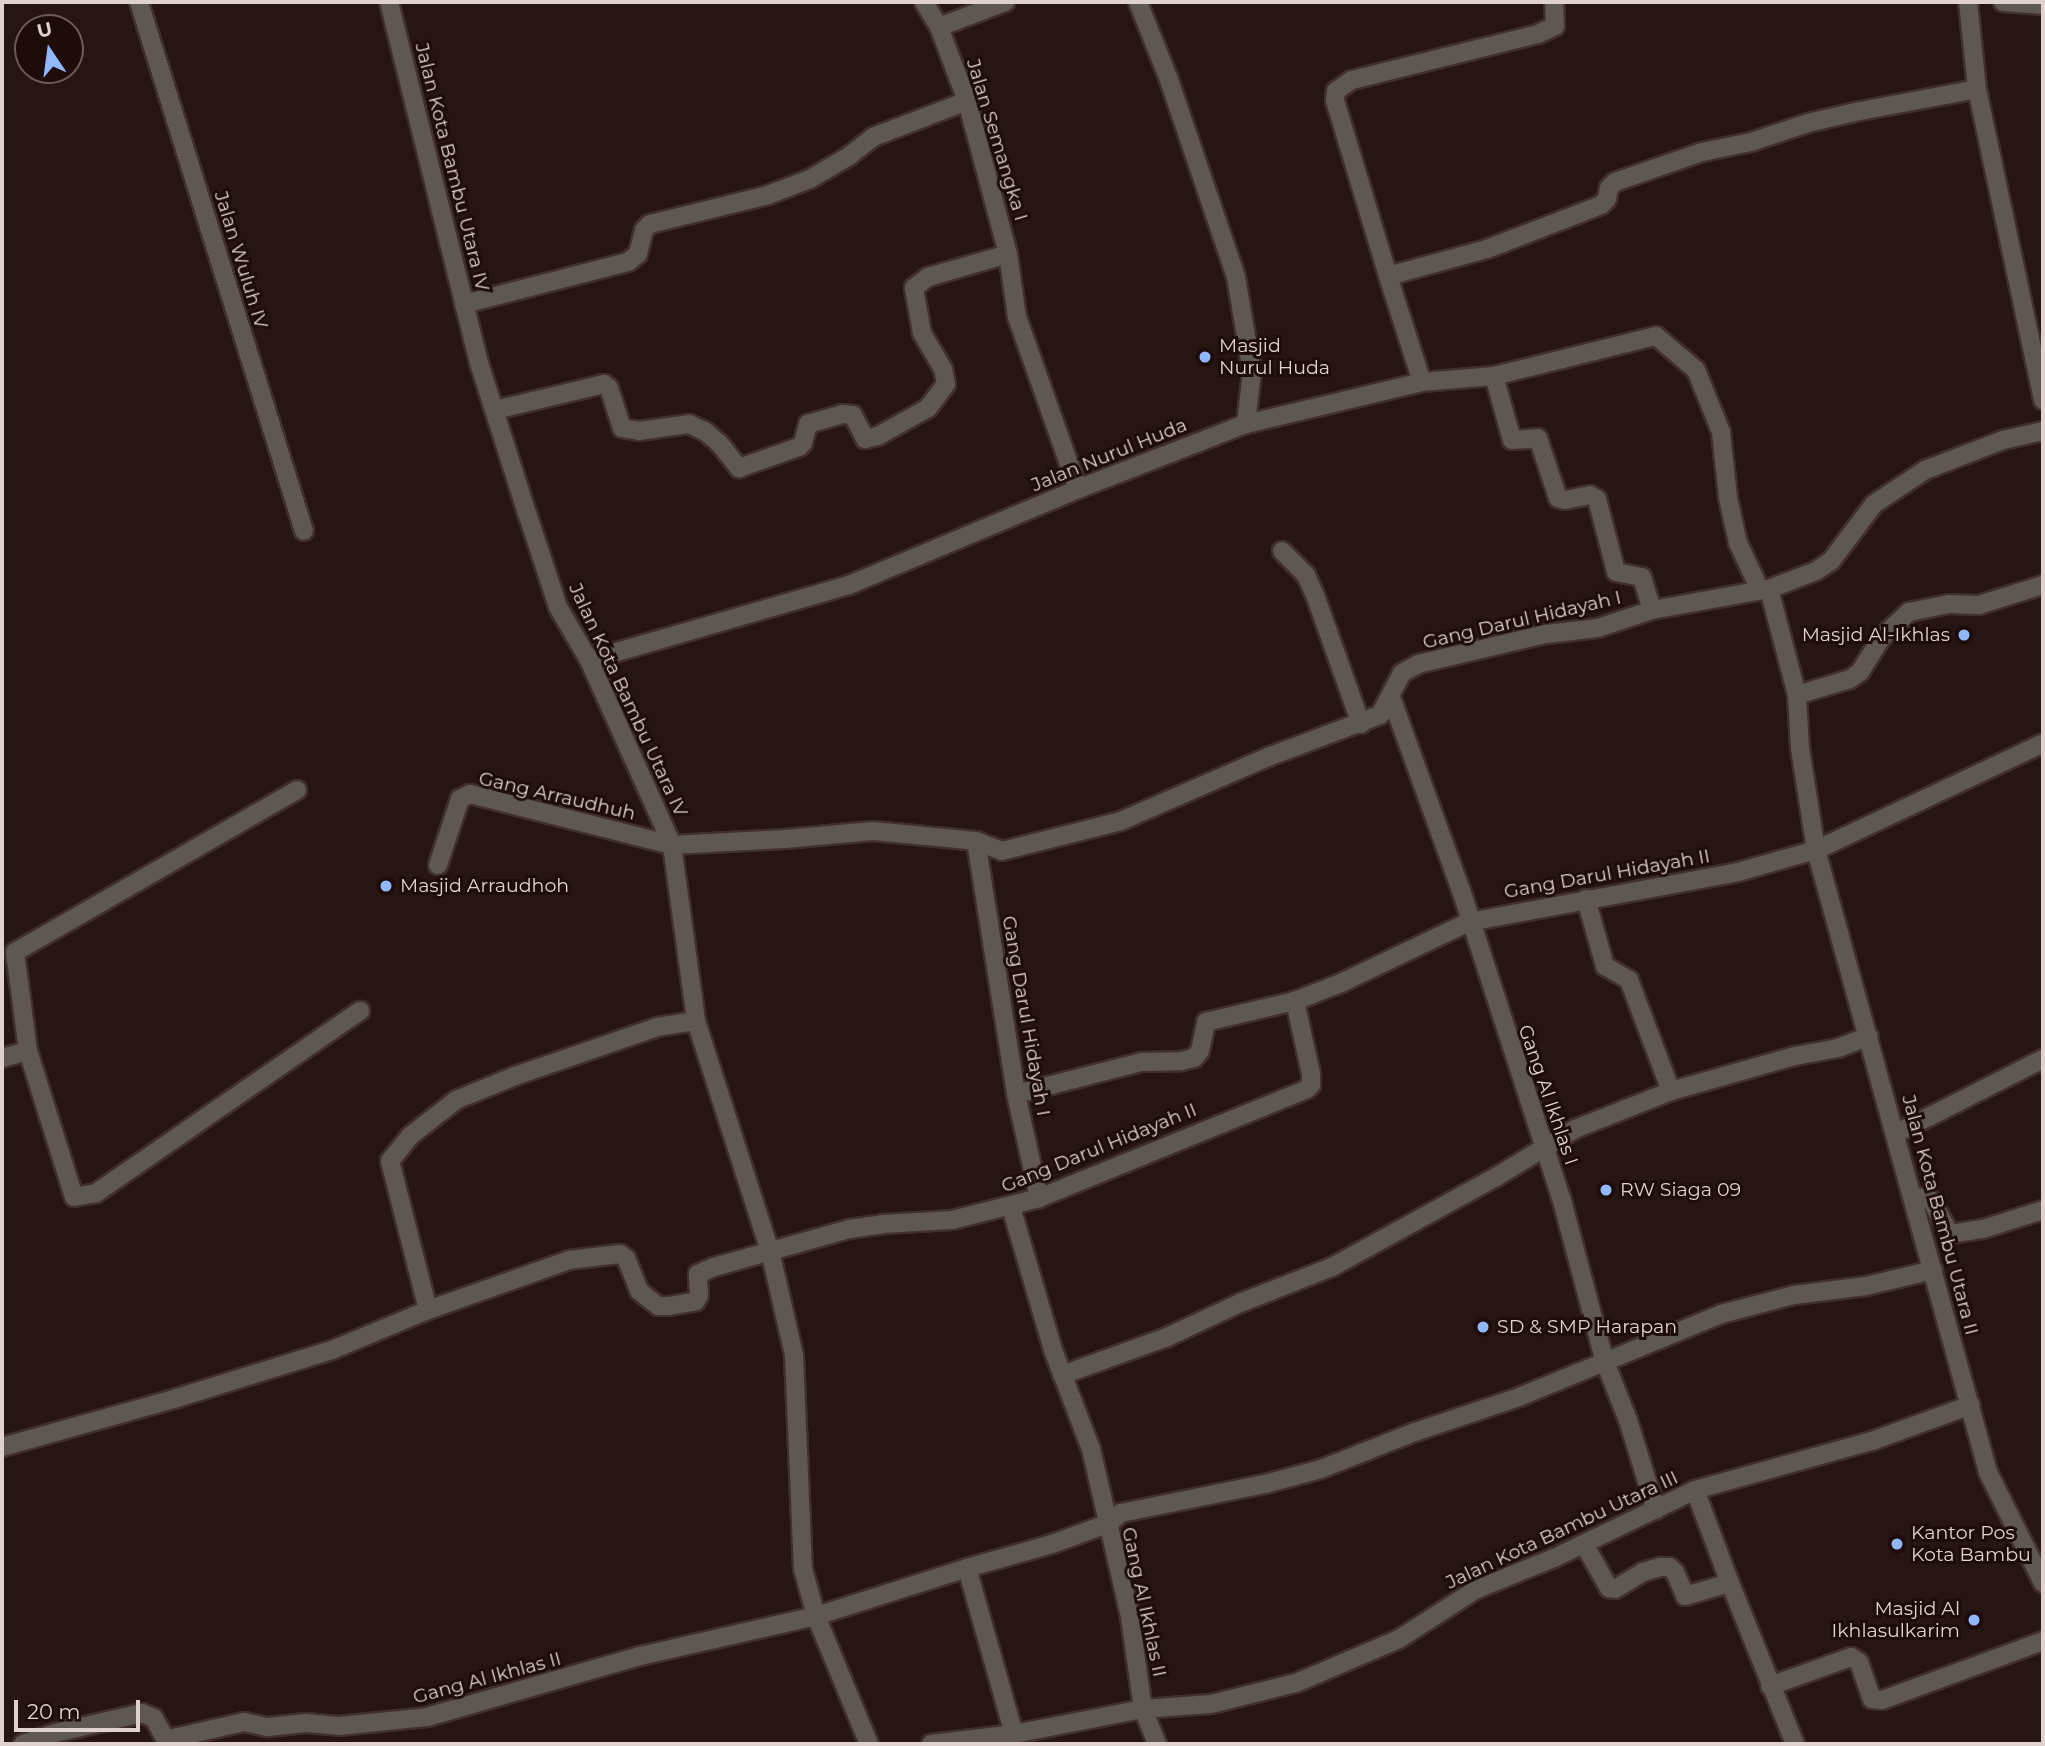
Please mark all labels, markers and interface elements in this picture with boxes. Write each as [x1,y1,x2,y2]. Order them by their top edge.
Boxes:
north arrow [14,14,84,84]
text: U [35,17,54,43]
street label: Jalan Kota Bambu Utara IV [410,41,494,293]
street label: Jalan Semangka I [961,56,1033,224]
street label: Jalan Wuluh IV [209,188,273,332]
place label: Masjid Nurul Huda [1219,335,1330,379]
marker: Masjid Nurul Huda [1197,349,1213,365]
street label: Jalan Nurul Huda [1028,413,1190,497]
street label: Jalan Kota Bambu Utara IV [564,580,692,820]
street label: Gang Darul Hidayah I [1420,586,1624,654]
place label: Masjid Al-Ikhlas [1802,624,1950,646]
marker: Masjid Al-Ikhlas [1956,627,1972,643]
street label: Gang Arraudhuh [476,767,638,825]
street label: Gang Darul Hidayah II [1502,845,1712,903]
place label: Masjid Arraudhoh [400,875,569,897]
marker: Masjid Arraudhoh [378,878,394,894]
street label: Gang Darul Hidayah I [997,914,1055,1118]
street label: Gang Al Ikhlas I [1513,1022,1583,1168]
street label: Jalan Kota Bambu Utara II [1897,1092,1983,1338]
street label: Gang Darul Hidayah II [998,1098,1200,1198]
place label: RW Siaga 09 [1620,1179,1741,1201]
marker: RW Siaga 09 [1598,1182,1614,1198]
place label: SD & SMP Harapan [1497,1316,1677,1338]
marker: SD & SMP Harapan [1475,1319,1491,1335]
street label: Jalan Kota Bambu Utara III [1442,1466,1682,1594]
place label: Kantor Pos Kota Bambu [1911,1522,2031,1566]
street label: Gang Al Ikhlas II [1117,1525,1171,1679]
marker: Kantor Pos Kota Bambu [1889,1536,1905,1552]
place label: Masjid Al Ikhlasulkarim [1831,1598,1960,1642]
marker: Masjid Al Ikhlasulkarim [1966,1612,1982,1628]
street label: Gang Al Ikhlas II [410,1647,564,1709]
scale bar [18,1686,144,1730]
text: 20 m [27,1699,81,1724]

